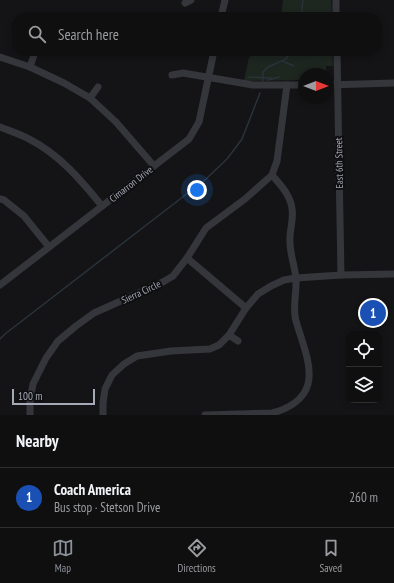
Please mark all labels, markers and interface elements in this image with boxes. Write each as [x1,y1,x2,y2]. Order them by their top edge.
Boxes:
search box [12,12,382,56]
icon: search [26,23,48,45]
text: Search here [58,25,119,44]
north arrow [298,68,334,104]
street label: East 6th Street [332,137,346,189]
street label: Cimarron Drive [107,163,155,205]
your location [187,180,207,200]
street label: Sierra Circle [119,277,163,307]
pin: 1 [360,298,386,328]
map controls [346,331,382,403]
button: locate [346,331,382,367]
button: layers [346,367,382,403]
scale bar [12,387,95,406]
text: 100 m [18,389,42,403]
text: Nearby [16,430,59,452]
text: Coach America [54,480,131,499]
text: 1 [26,489,32,506]
text: 260 m [349,489,378,506]
text: Bus stop · Stetson Drive [54,499,160,516]
tab: Map [52,537,74,575]
tab: Directions [178,537,216,575]
tab: Saved [319,537,342,575]

